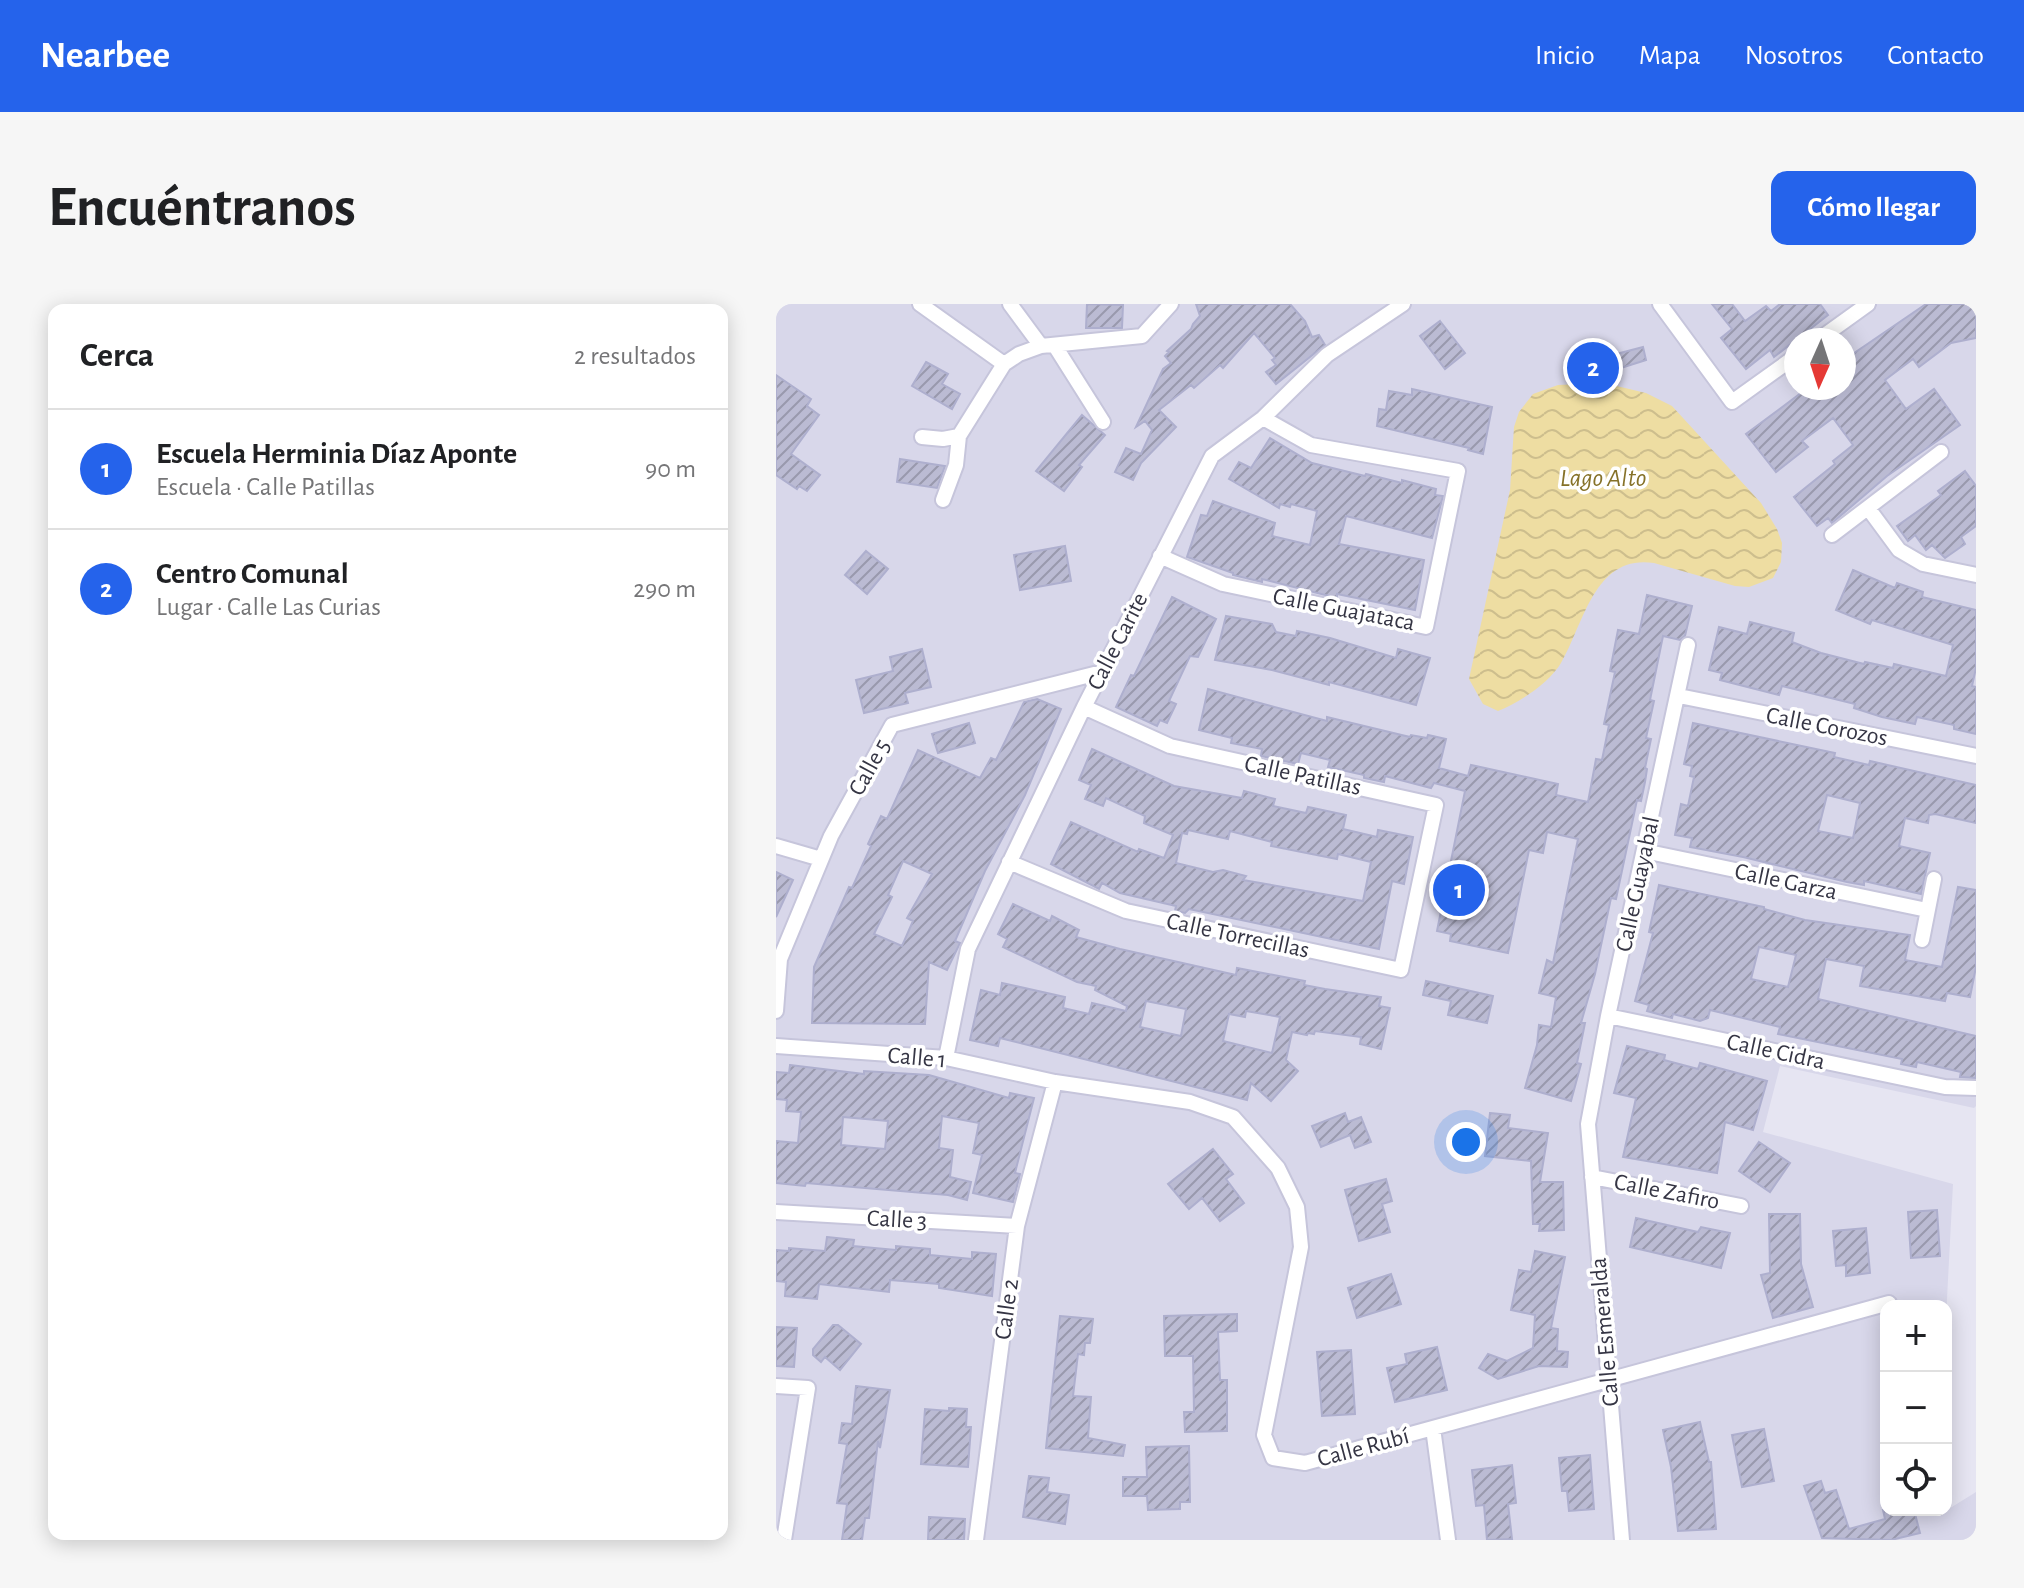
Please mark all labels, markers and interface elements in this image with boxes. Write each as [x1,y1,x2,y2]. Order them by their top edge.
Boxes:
text: Nearbee [40,37,170,75]
text: Inicio [1535,42,1595,70]
text: Mapa [1639,42,1701,70]
text: Nosotros [1745,42,1843,70]
text: Contacto [1887,42,1984,70]
button: Cómo llegar [1771,171,1976,245]
text: Encuéntranos [48,180,356,236]
north arrow [1784,328,1856,400]
pin: 2 [1567,338,1619,398]
text: Cerca [80,339,154,373]
text: 2 resultados [574,343,696,369]
text: Escuela Herminia Díaz Aponte [156,439,517,469]
text: 1 [101,456,111,482]
text: 90 m [645,456,696,482]
water label: Lago Alto [1560,465,1646,491]
text: Escuela · Calle Patillas [156,474,375,500]
text: Centro Comunal [156,559,349,589]
text: 2 [100,576,112,602]
text: 290 m [633,576,696,602]
street label: Calle Guajataca [1271,584,1417,635]
street label: Calle Carite [1083,589,1153,694]
text: Lugar · Calle Las Curias [156,594,381,620]
street label: Calle Corozos [1764,703,1890,751]
street label: Calle 5 [845,735,895,800]
street label: Calle Patillas [1242,752,1363,800]
street label: Calle Guayabal [1612,814,1664,954]
street label: Calle Garza [1732,859,1839,905]
pin: 1 [1433,860,1485,920]
street label: Calle Torrecillas [1164,909,1311,963]
street label: Calle Cidra [1724,1030,1827,1074]
street label: Calle 1 [887,1043,947,1073]
your location [1446,1122,1486,1162]
street label: Calle Zafiro [1612,1170,1722,1214]
street label: Calle 3 [866,1206,928,1234]
street label: Calle Esmeralda [1587,1257,1623,1407]
street label: Calle 2 [991,1277,1023,1341]
map controls [1880,1300,1952,1516]
button: + [1880,1300,1952,1372]
button: − [1880,1372,1952,1444]
street label: Calle Rubí [1315,1424,1412,1472]
button: locate [1880,1444,1952,1516]

